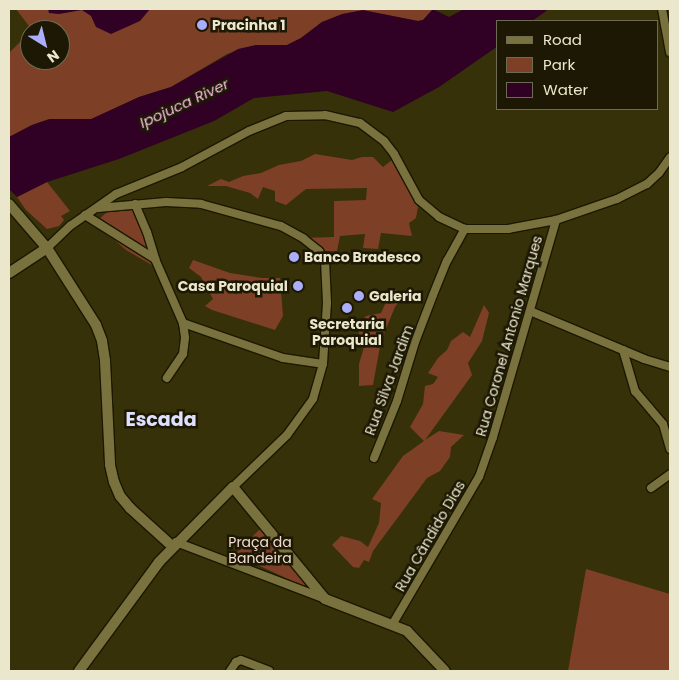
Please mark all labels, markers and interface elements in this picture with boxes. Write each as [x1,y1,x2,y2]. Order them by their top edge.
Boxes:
place label: Pracinha 1 [212,17,285,33]
marker: Pracinha 1 [196,19,208,31]
north arrow [20,20,70,70]
legend [497,20,659,110]
text: Road [543,29,582,50]
text: N [43,45,63,68]
text: Park [543,54,575,75]
water label: Ipojuca River [136,74,232,132]
text: Water [543,79,588,100]
street label: Rua Coronel Antonio Marques [472,234,546,438]
place label: Banco Bradesco [304,249,421,265]
marker: Banco Bradesco [288,251,300,263]
place label: Casa Paroquial [178,278,288,294]
marker: Casa Paroquial [292,280,304,292]
place label: Galeria [369,288,422,304]
marker: Galeria [353,290,365,302]
marker: Secretaria Paroquial [341,302,353,314]
place label: Secretaria Paroquial [309,316,385,348]
street label: Rua Silva Jardim [361,322,417,438]
district label: Escada [125,409,197,431]
street label: Rua Cândido Dias [391,478,469,594]
park label: Praça da Bandeira [228,534,292,566]

